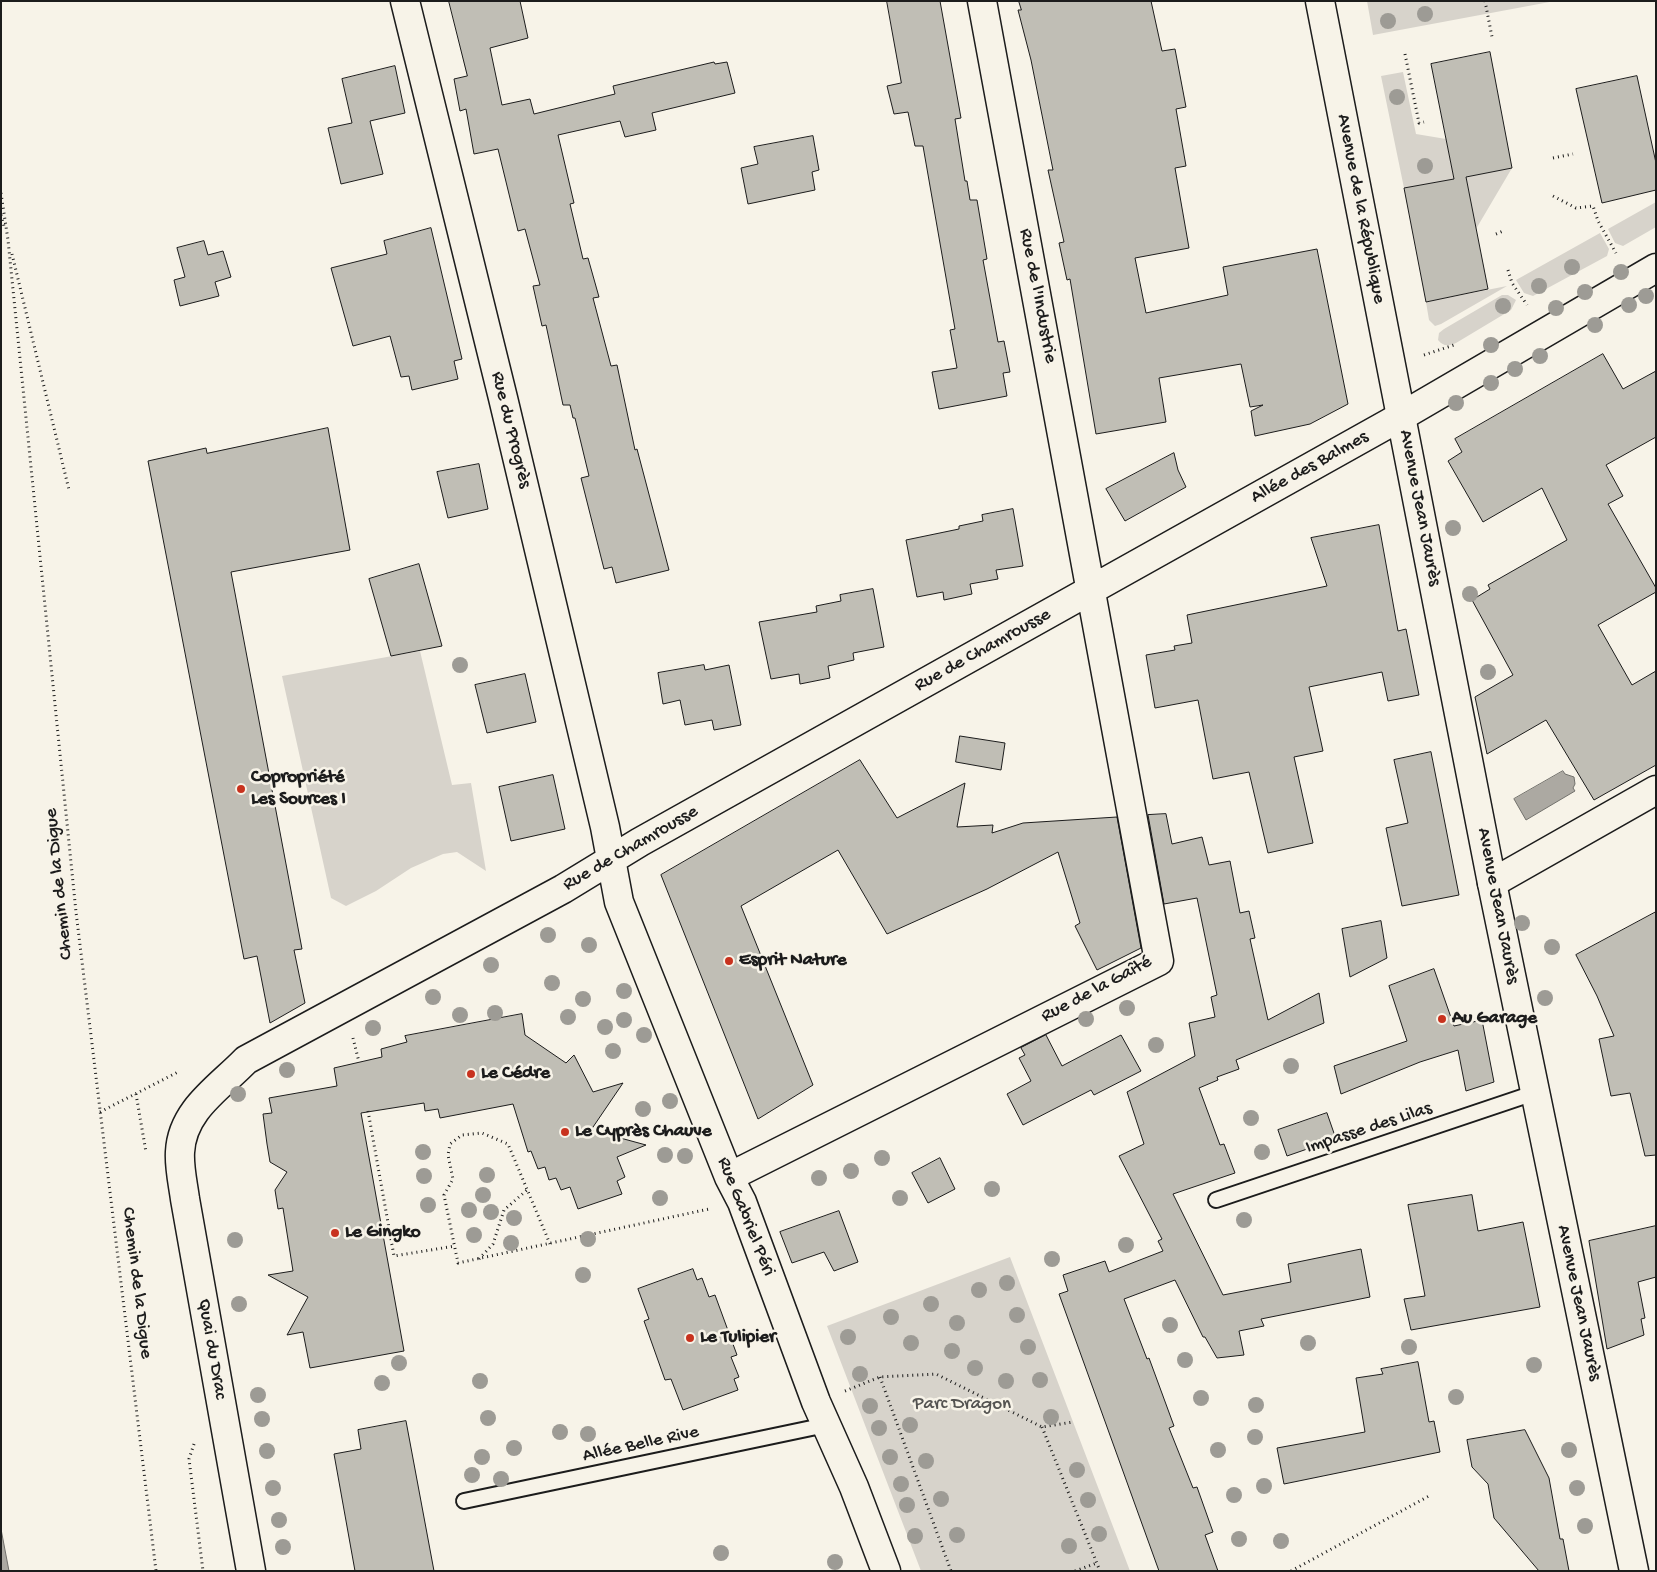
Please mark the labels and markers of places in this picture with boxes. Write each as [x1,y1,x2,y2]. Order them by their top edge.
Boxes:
place label: Copropriété Les Sources I [251,767,346,811]
marker: Copropriété Les Sources I [235,783,247,795]
place label: Esprit Nature [739,950,846,972]
marker: Esprit Nature [723,955,735,967]
place label: Au Garage [1452,1008,1537,1030]
marker: Au Garage [1436,1013,1448,1025]
place label: Le Cédre [481,1063,550,1085]
marker: Le Cédre [465,1068,477,1080]
place label: Le Cyprès Chauve [575,1121,711,1143]
marker: Le Cyprès Chauve [559,1126,571,1138]
place label: Le Gingko [345,1222,421,1244]
marker: Le Gingko [329,1227,341,1239]
place label: Le Tulipier [700,1327,776,1349]
marker: Le Tulipier [684,1332,696,1344]

